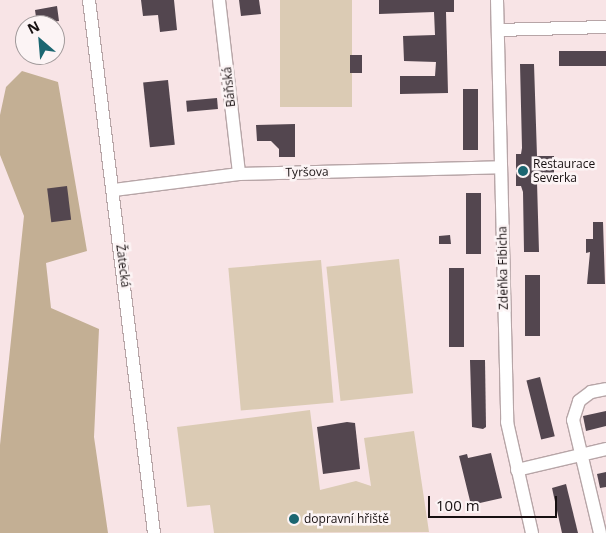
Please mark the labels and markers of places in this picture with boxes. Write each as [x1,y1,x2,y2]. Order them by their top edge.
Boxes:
place label: Restaurace Severka [533,157,595,185]
marker: Restaurace Severka [517,165,529,177]
place label: dopravní hřiště [304,512,389,526]
marker: dopravní hřiště [288,513,300,525]

